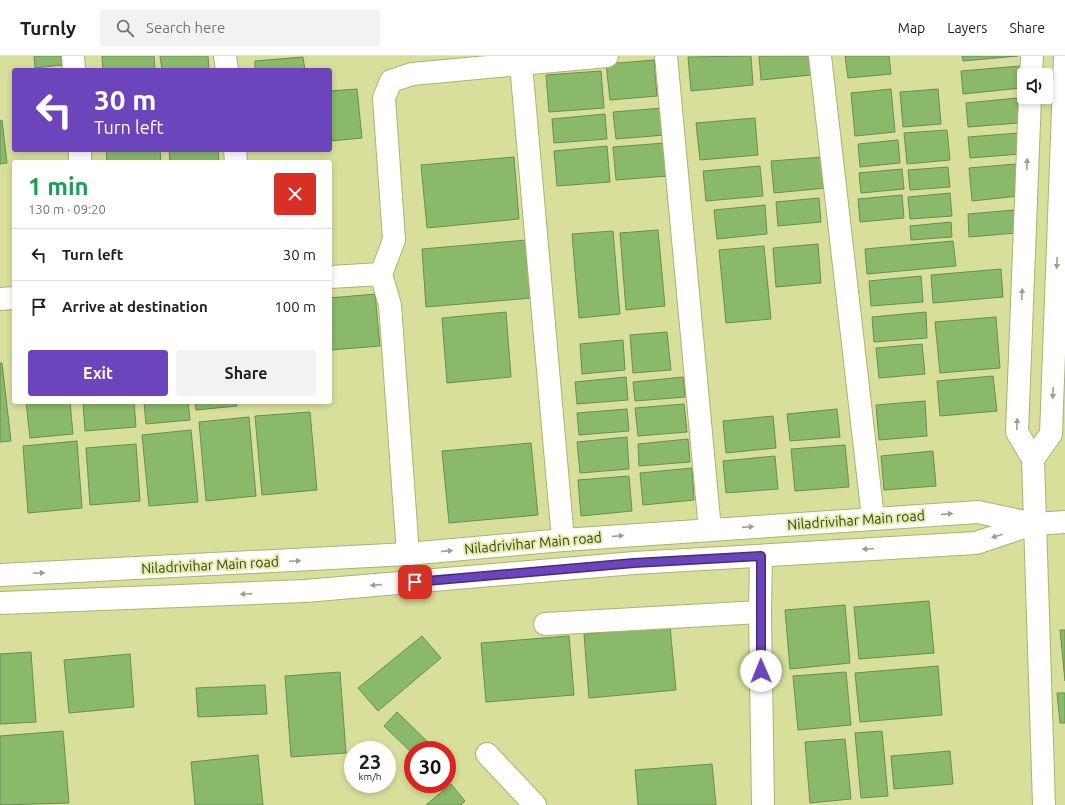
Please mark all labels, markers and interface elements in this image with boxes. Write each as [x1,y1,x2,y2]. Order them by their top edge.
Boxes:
search box [100,10,380,46]
text: Turnly [20,17,76,39]
icon: search [114,17,136,39]
text: Search here [146,19,225,36]
text: Map [898,20,925,36]
text: Layers [947,20,987,36]
text: Share [1009,20,1045,36]
map controls [1017,68,1053,104]
button: sound [1017,68,1053,104]
icon: left [28,84,80,136]
text: 30 m [94,84,156,115]
text: Turn left [94,117,164,137]
one-way arrow [1024,158,1031,170]
text: 1 min [28,173,89,200]
button: close [274,173,316,215]
text: 130 m · 09:20 [28,202,106,216]
icon: left [28,244,50,266]
text: Turn left [62,246,123,263]
text: 30 m [283,246,316,263]
one-way arrow [1054,257,1061,269]
one-way arrow [1019,288,1026,300]
icon: arrive [28,296,50,318]
text: Arrive at destination [62,298,208,315]
text: 100 m [274,298,316,315]
button: Exit [28,350,168,396]
button: Share [176,350,316,396]
one-way arrow [1050,387,1056,400]
one-way arrow [1014,418,1021,430]
street label: Niladrivihar Main road [787,507,925,533]
one-way arrow [941,510,953,517]
one-way arrow [742,524,754,531]
street label: Niladrivihar Main road [464,529,602,557]
one-way arrow [612,533,624,540]
one-way arrow [991,533,1003,539]
one-way arrow [862,546,874,553]
one-way arrow [441,547,453,554]
street label: Niladrivihar Main road [141,553,279,577]
one-way arrow [289,557,301,564]
pin [398,565,432,599]
one-way arrow [33,570,45,577]
icon: arrive [404,571,426,593]
one-way arrow [370,581,382,588]
one-way arrow [240,590,252,597]
position arrow [740,650,782,692]
speed limit sign: 30 [404,741,456,793]
text: 23 [359,750,381,773]
text: km/h [358,771,382,782]

